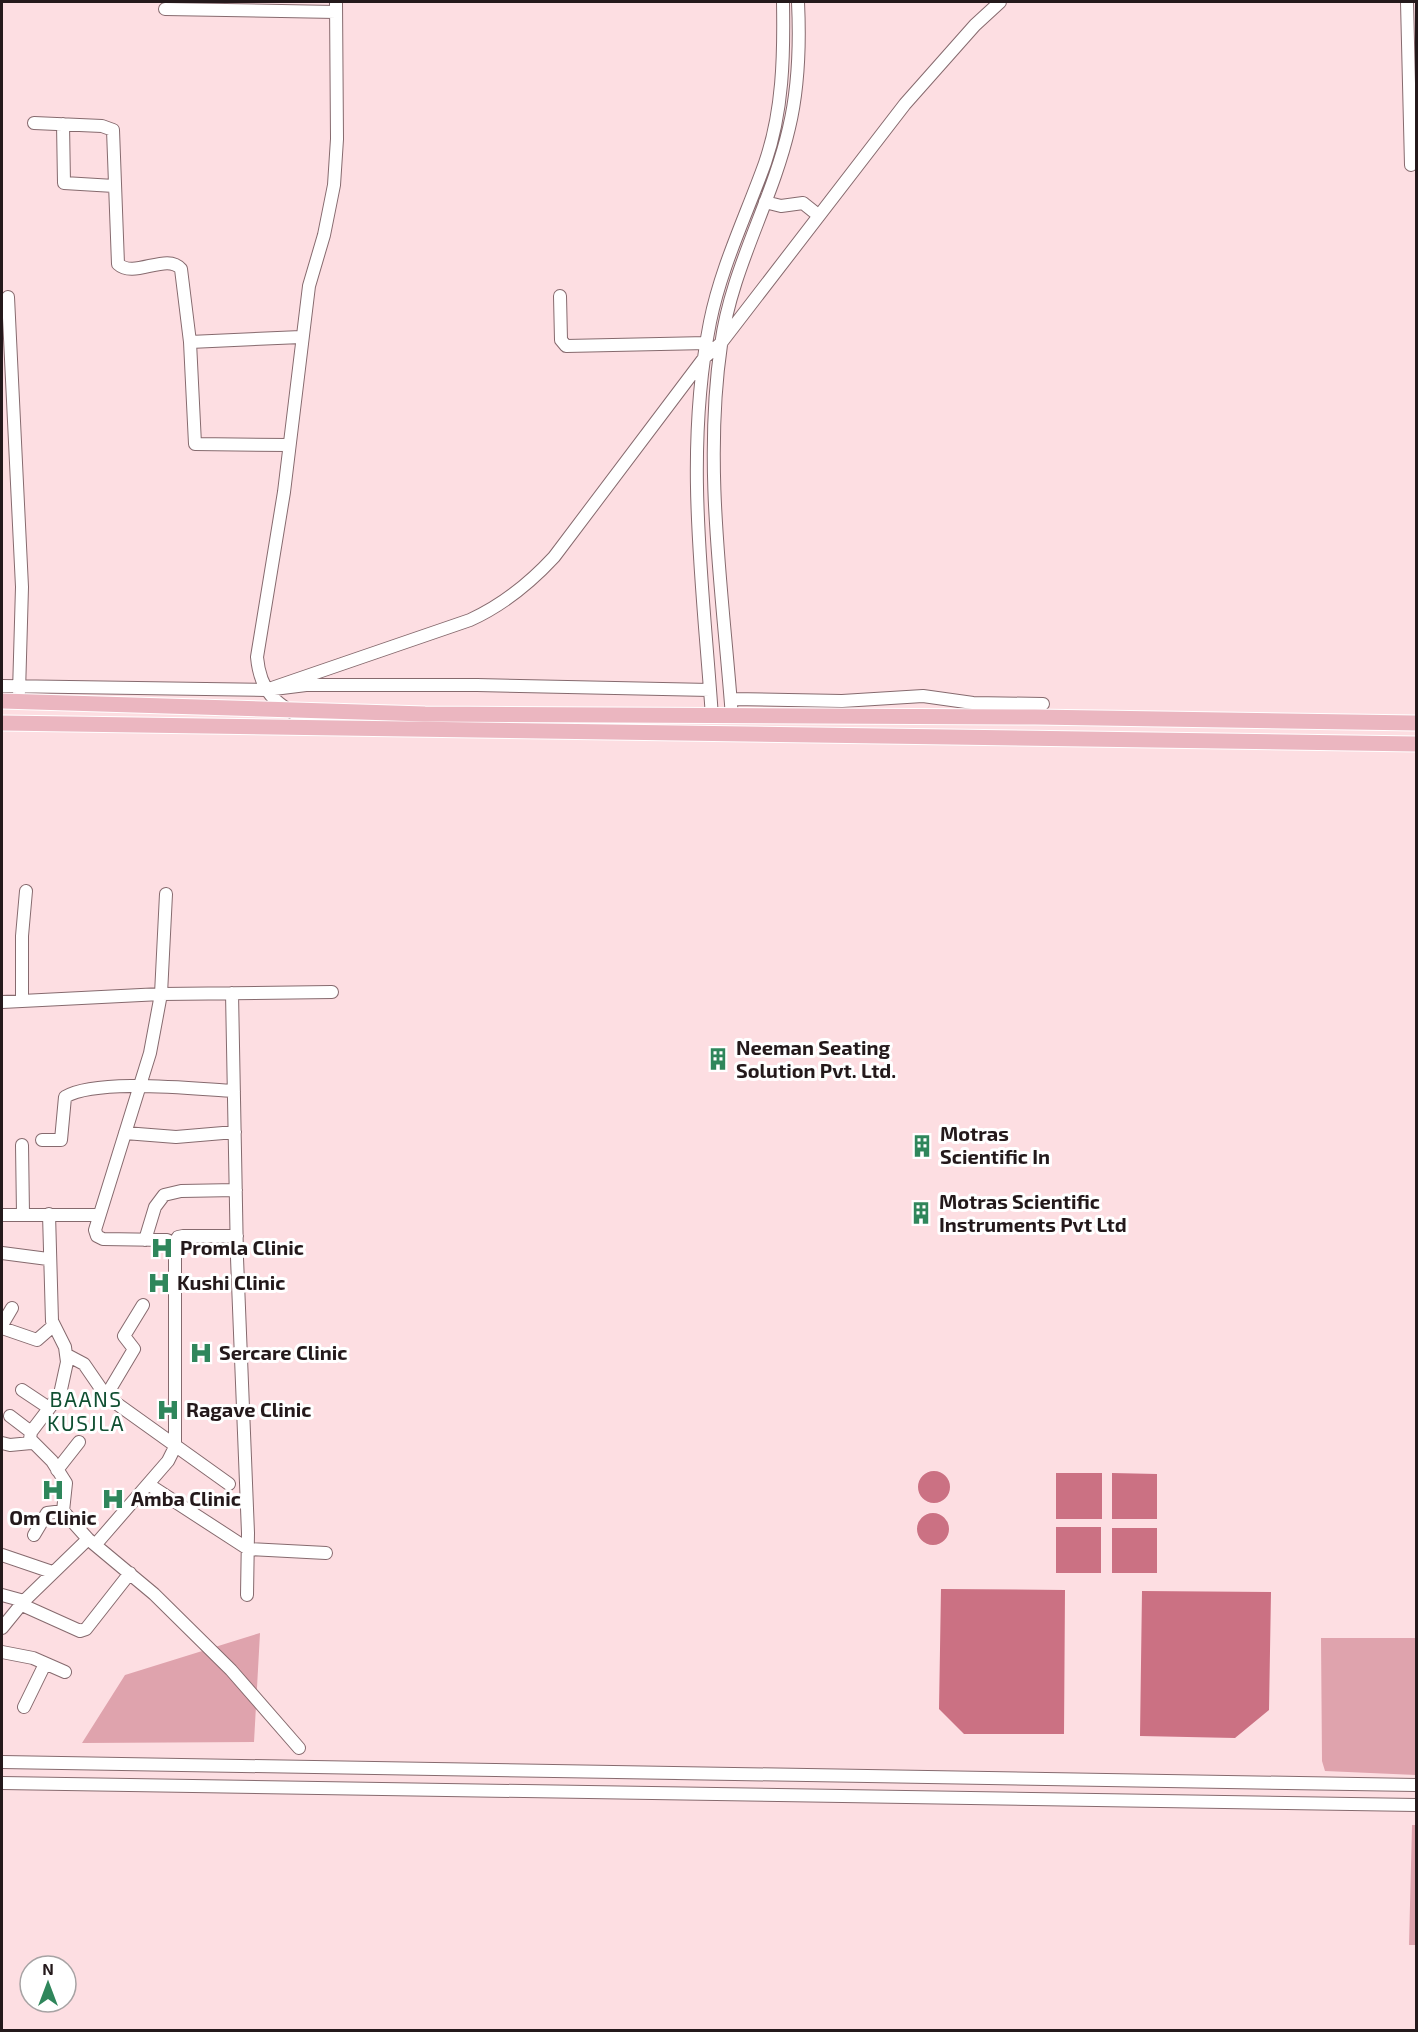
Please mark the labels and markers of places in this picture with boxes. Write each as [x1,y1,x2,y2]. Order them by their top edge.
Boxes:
place label: Neeman Seating Solution Pvt. Ltd. [736,1035,896,1082]
building icon: Neeman Seating Solution Pvt. Ltd. [705,1046,731,1072]
place label: Motras Scientific In [940,1121,1050,1168]
building icon: Motras Scientific In [909,1133,935,1159]
place label: Motras Scientific Instruments Pvt Ltd [939,1189,1127,1236]
building icon: Motras Scientific Instruments Pvt Ltd [908,1200,934,1226]
hospital icon: Promla Clinic [149,1235,175,1261]
place label: Promla Clinic [180,1235,304,1259]
hospital icon: Kushi Clinic [146,1270,172,1296]
place label: Kushi Clinic [177,1270,285,1294]
hospital icon: Sercare Clinic [188,1340,214,1366]
place label: Sercare Clinic [219,1340,347,1364]
hospital icon: Ragave Clinic [155,1397,181,1423]
place label: Ragave Clinic [186,1397,312,1421]
hospital icon: Om Clinic [40,1477,66,1503]
hospital icon: Amba Clinic [100,1486,126,1512]
place label: Amba Clinic [131,1486,241,1510]
place label: Om Clinic [9,1505,97,1529]

